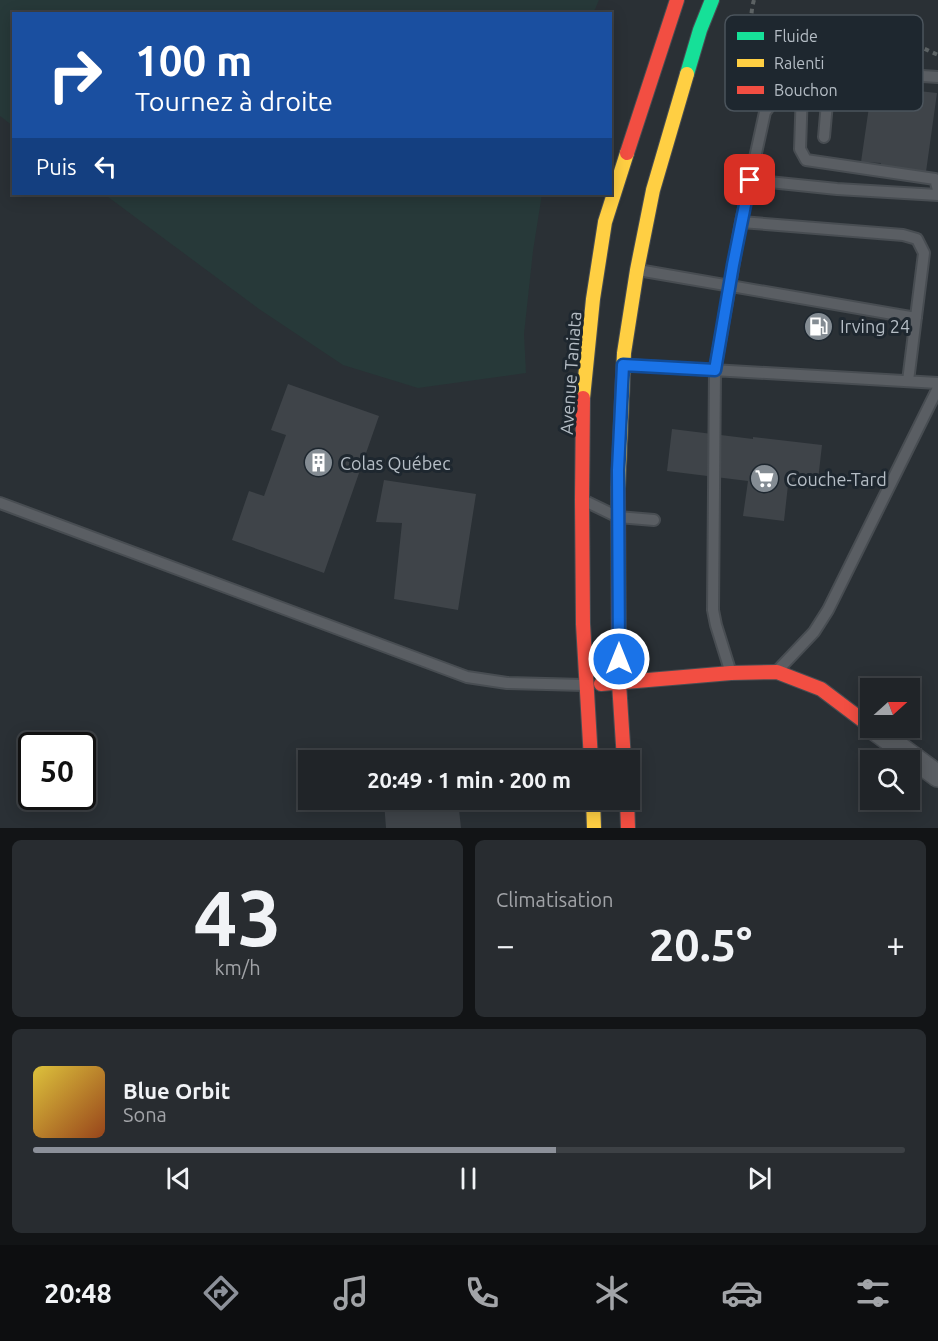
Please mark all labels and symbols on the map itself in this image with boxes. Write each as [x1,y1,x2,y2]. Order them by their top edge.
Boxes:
legend [725,15,923,111]
text: Fluide [774,27,818,45]
text: Ralenti [774,54,825,72]
text: Bouchon [774,81,838,99]
pin [724,154,775,205]
fuel station icon: Irving 24 [803,310,835,342]
street label: Avenue Taniata [556,311,584,435]
place label: Irving 24 [840,316,910,336]
building icon: Colas Québec [303,447,335,479]
place label: Colas Québec [340,453,451,474]
supermarket icon: Couche-Tard [749,463,781,495]
place label: Couche-Tard [786,469,887,489]
position arrow [587,627,651,691]
north arrow [860,678,920,738]
speed limit sign: 50 [18,732,96,810]

